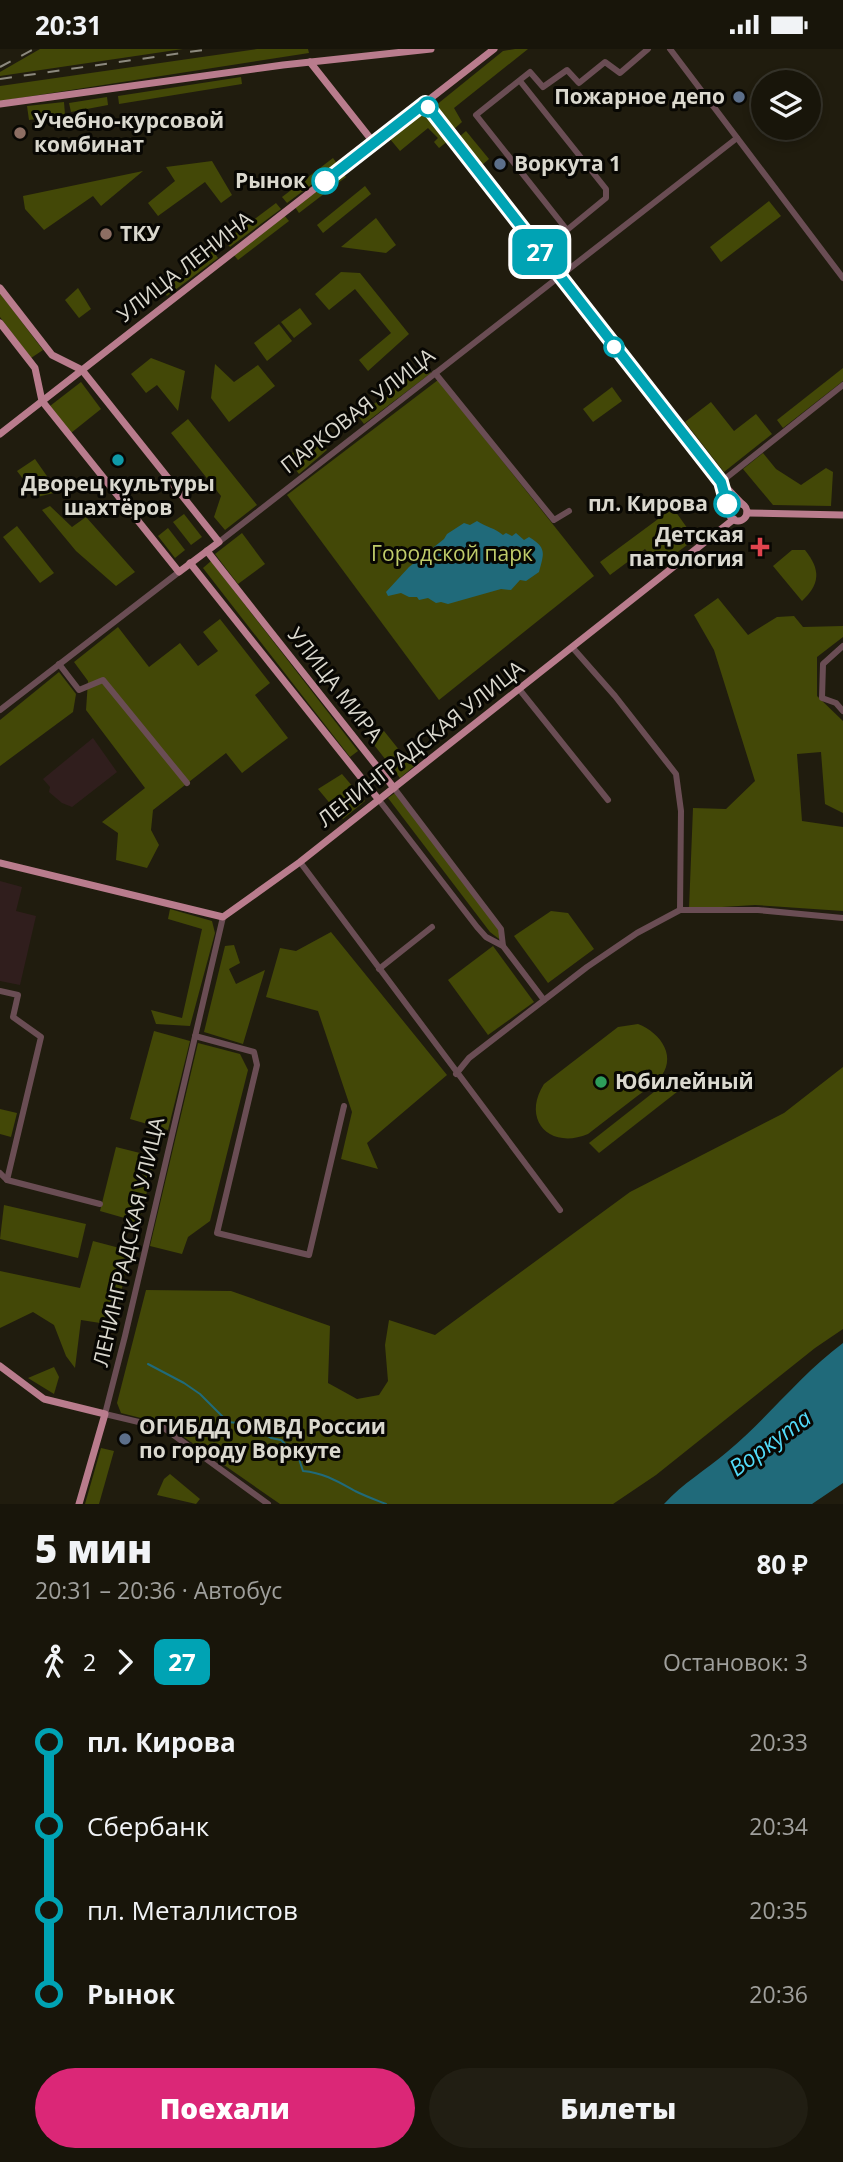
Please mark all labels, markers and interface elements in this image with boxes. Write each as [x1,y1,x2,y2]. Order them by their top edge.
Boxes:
text: 20:31 [35,7,102,43]
map controls [751,70,821,140]
button: layers [751,70,821,140]
place label: Пожарное депо [554,82,725,110]
marker: Пожарное депо [731,89,747,105]
unlabelled marker [418,97,438,117]
place label: Учебно-курсовой комбинат [34,106,224,158]
marker: Учебно-курсовой комбинат [12,125,28,141]
place label: Воркута 1 [514,149,621,177]
marker: Воркута 1 [492,156,508,172]
place label: Рынок [235,166,306,194]
marker: Рынок [312,168,338,194]
street label: УЛИЦА ЛЕНИНА [111,204,258,328]
place label: ТКУ [120,219,160,247]
marker: ТКУ [98,226,114,242]
line badge: 27 [508,229,572,275]
text: 27 [526,235,554,268]
unlabelled marker [604,337,624,357]
street label: ПАРКОВАЯ УЛИЦА [275,341,441,479]
marker: Дворец культуры шахтёров [110,452,126,468]
place label: Дворец культуры шахтёров [21,469,215,521]
place label: пл. Кирова [588,489,708,517]
marker: пл. Кирова [714,491,740,517]
place label: Детская патология [629,520,744,572]
marker: Детская патология [750,537,770,557]
park label: Городской парк [371,539,533,567]
street label: УЛИЦА МИРА [282,621,390,748]
street label: ЛЕНИНГРАДСКАЯ УЛИЦА [311,653,530,833]
place label: Юбилейный [615,1067,754,1095]
marker: Юбилейный [593,1074,609,1090]
street label: ЛЕНИНГРАДСКАЯ УЛИЦА [86,1114,171,1369]
water label: Воркута [722,1401,817,1483]
place label: ОГИБДД ОМВД России по городу Воркуте [139,1412,386,1464]
marker: ОГИБДД ОМВД России по городу Воркуте [117,1431,133,1447]
text: 5 мин [35,1522,152,1574]
text: 80 ₽ [756,1546,808,1582]
text: 20:31 – 20:36 · Автобус [35,1574,282,1606]
icon: walk [35,1643,73,1681]
icon: forward [106,1643,144,1681]
text: 27 [168,1645,196,1678]
text: 2 [83,1646,96,1678]
text: Остановок: 3 [663,1646,808,1678]
text: пл. Кирова [87,1724,236,1760]
text: 20:33 [749,1726,808,1758]
text: Сбербанк [87,1808,209,1844]
text: 20:34 [749,1810,808,1842]
text: пл. Металлистов [87,1892,298,1928]
text: 20:35 [749,1894,808,1926]
text: Рынок [87,1976,175,2012]
text: 20:36 [749,1978,808,2010]
button: Поехали [35,2068,415,2148]
button: Билеты [429,2068,808,2148]

